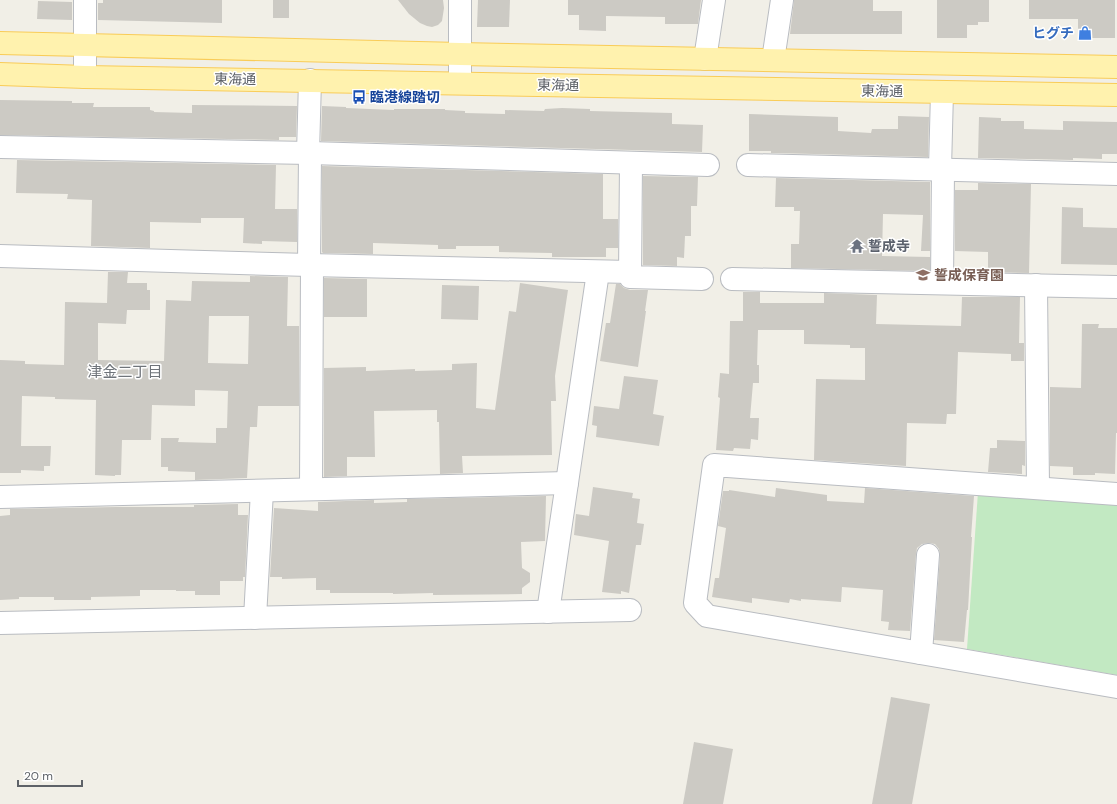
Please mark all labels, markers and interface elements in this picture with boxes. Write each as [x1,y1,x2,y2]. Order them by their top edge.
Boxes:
place label: ヒグチ [1032,24,1074,42]
shop icon: ヒグチ [1077,25,1093,41]
street label: 東海通 [214,70,256,88]
street label: 東海通 [537,76,579,94]
street label: 東海通 [861,82,903,100]
place label: 臨港線踏切 [370,88,440,106]
bus stop icon: 臨港線踏切 [351,89,367,105]
place label: 誓成寺 [868,237,910,255]
temple icon: 誓成寺 [849,238,865,254]
place label: 誓成保育園 [934,266,1004,284]
school or university icon: 誓成保育園 [915,267,931,283]
district label: 津金二丁目 [87,362,163,382]
scale bar [18,762,82,788]
text: 20 m [24,768,53,784]

